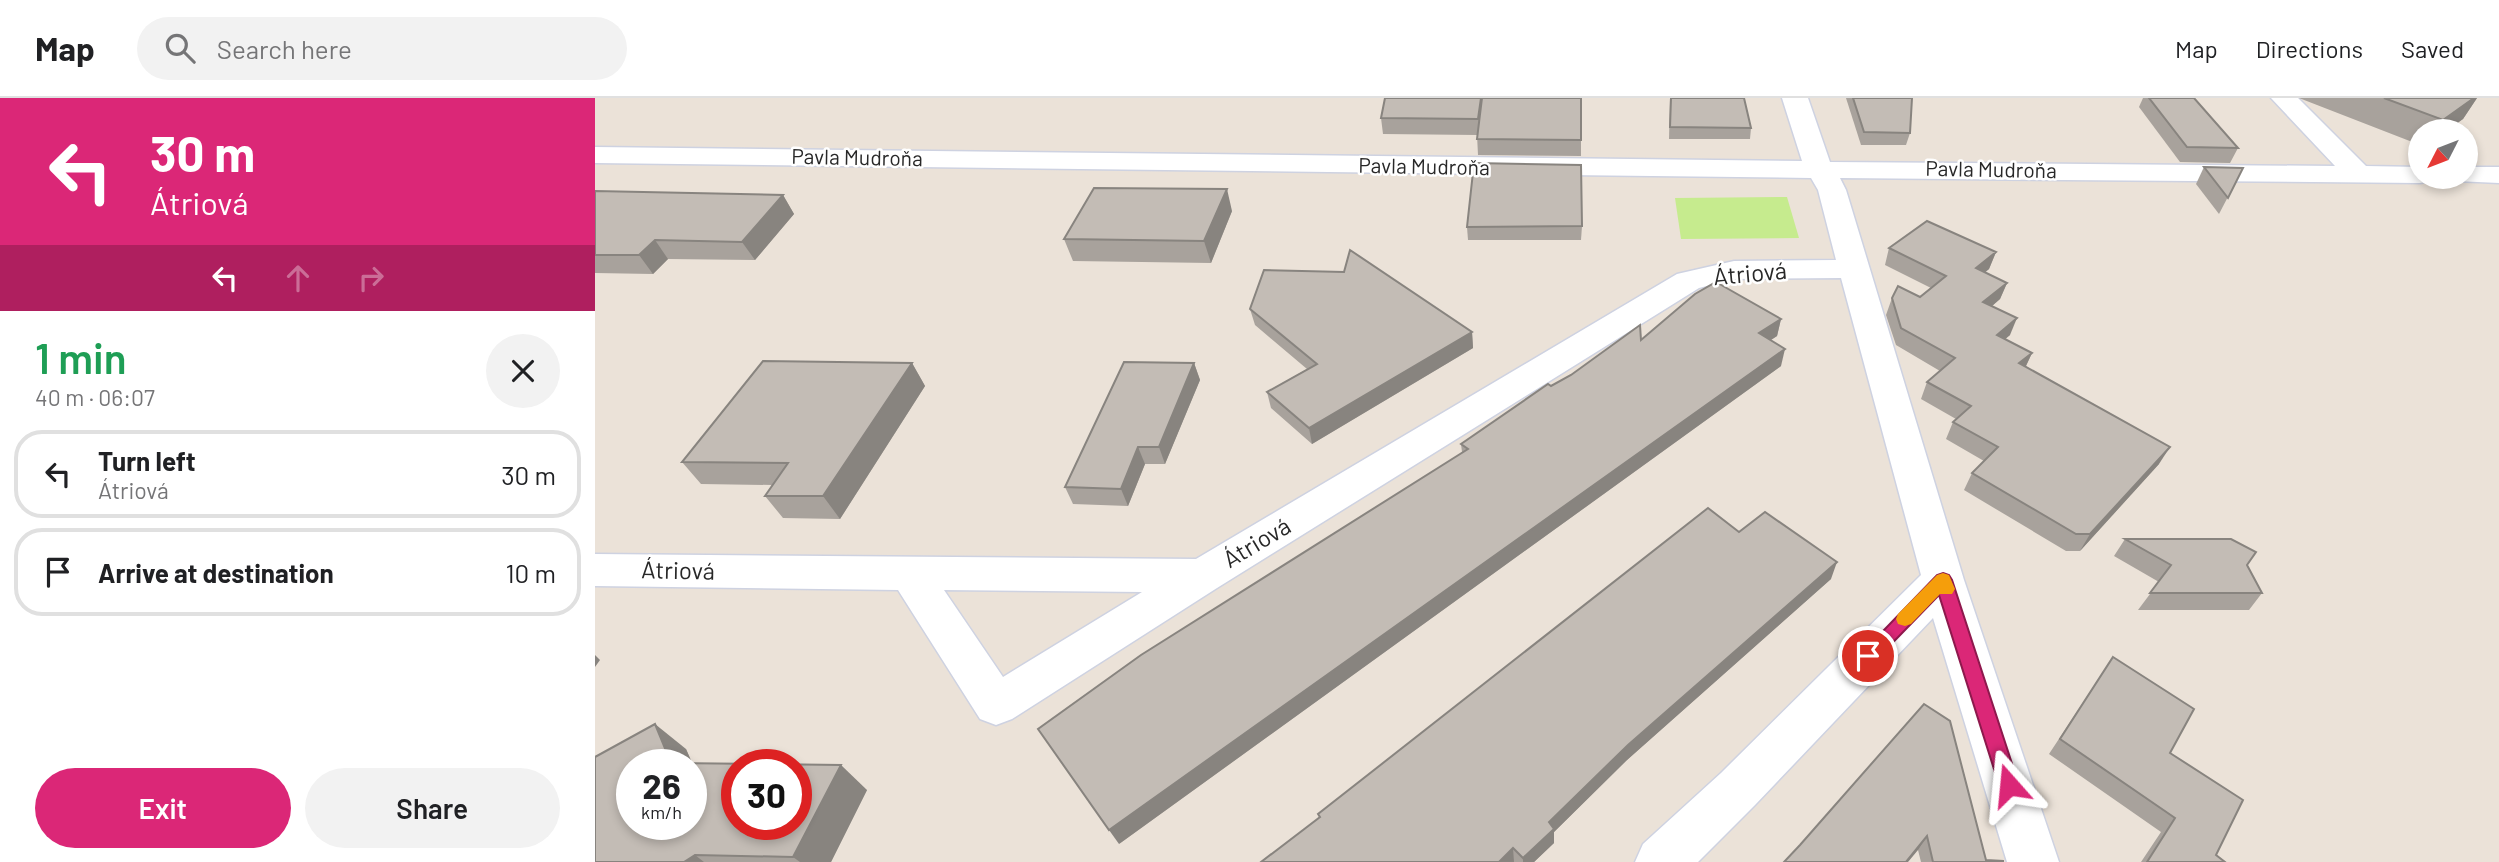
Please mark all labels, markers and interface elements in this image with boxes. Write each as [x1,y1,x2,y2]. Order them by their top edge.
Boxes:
search box [137,17,627,80]
text: Map [35,28,95,68]
icon: search [161,29,199,67]
text: Search here [217,33,352,64]
text: Map [2175,34,2218,63]
text: Directions [2256,34,2363,63]
text: Saved [2401,34,2464,63]
north arrow [2408,119,2478,189]
map controls [2408,119,2478,189]
text: 30 m [150,123,255,182]
icon: left [35,126,126,217]
street label: Pavla Mudroňa [791,143,923,170]
street label: Pavla Mudroňa [1358,152,1490,179]
street label: Pavla Mudroňa [1925,155,2057,182]
text: Átriová [150,183,248,221]
street label: Átriová [1712,255,1788,290]
icon: left [206,259,244,297]
icon: ahead [279,259,317,297]
icon: right [352,259,390,297]
text: 1 min [35,332,127,382]
button: close [486,334,560,408]
text: 40 m · 06:07 [35,383,155,411]
text: Turn left [98,445,196,476]
icon: left [39,455,77,493]
text: 30 m [501,459,556,490]
text: Átriová [98,476,169,504]
street label: Átriová [1217,510,1295,573]
icon: arrive [39,553,77,591]
street label: Átriová [641,554,715,585]
text: Arrive at destination [98,557,334,588]
text: 10 m [506,557,556,588]
pin [1838,626,1898,686]
icon: arrive [1849,637,1887,675]
position arrow [1972,748,2046,822]
speed limit sign: 30 [721,749,812,840]
text: 26 [642,764,681,806]
button: Exit [35,768,291,848]
button: Share [305,768,560,848]
text: km/h [641,801,682,823]

